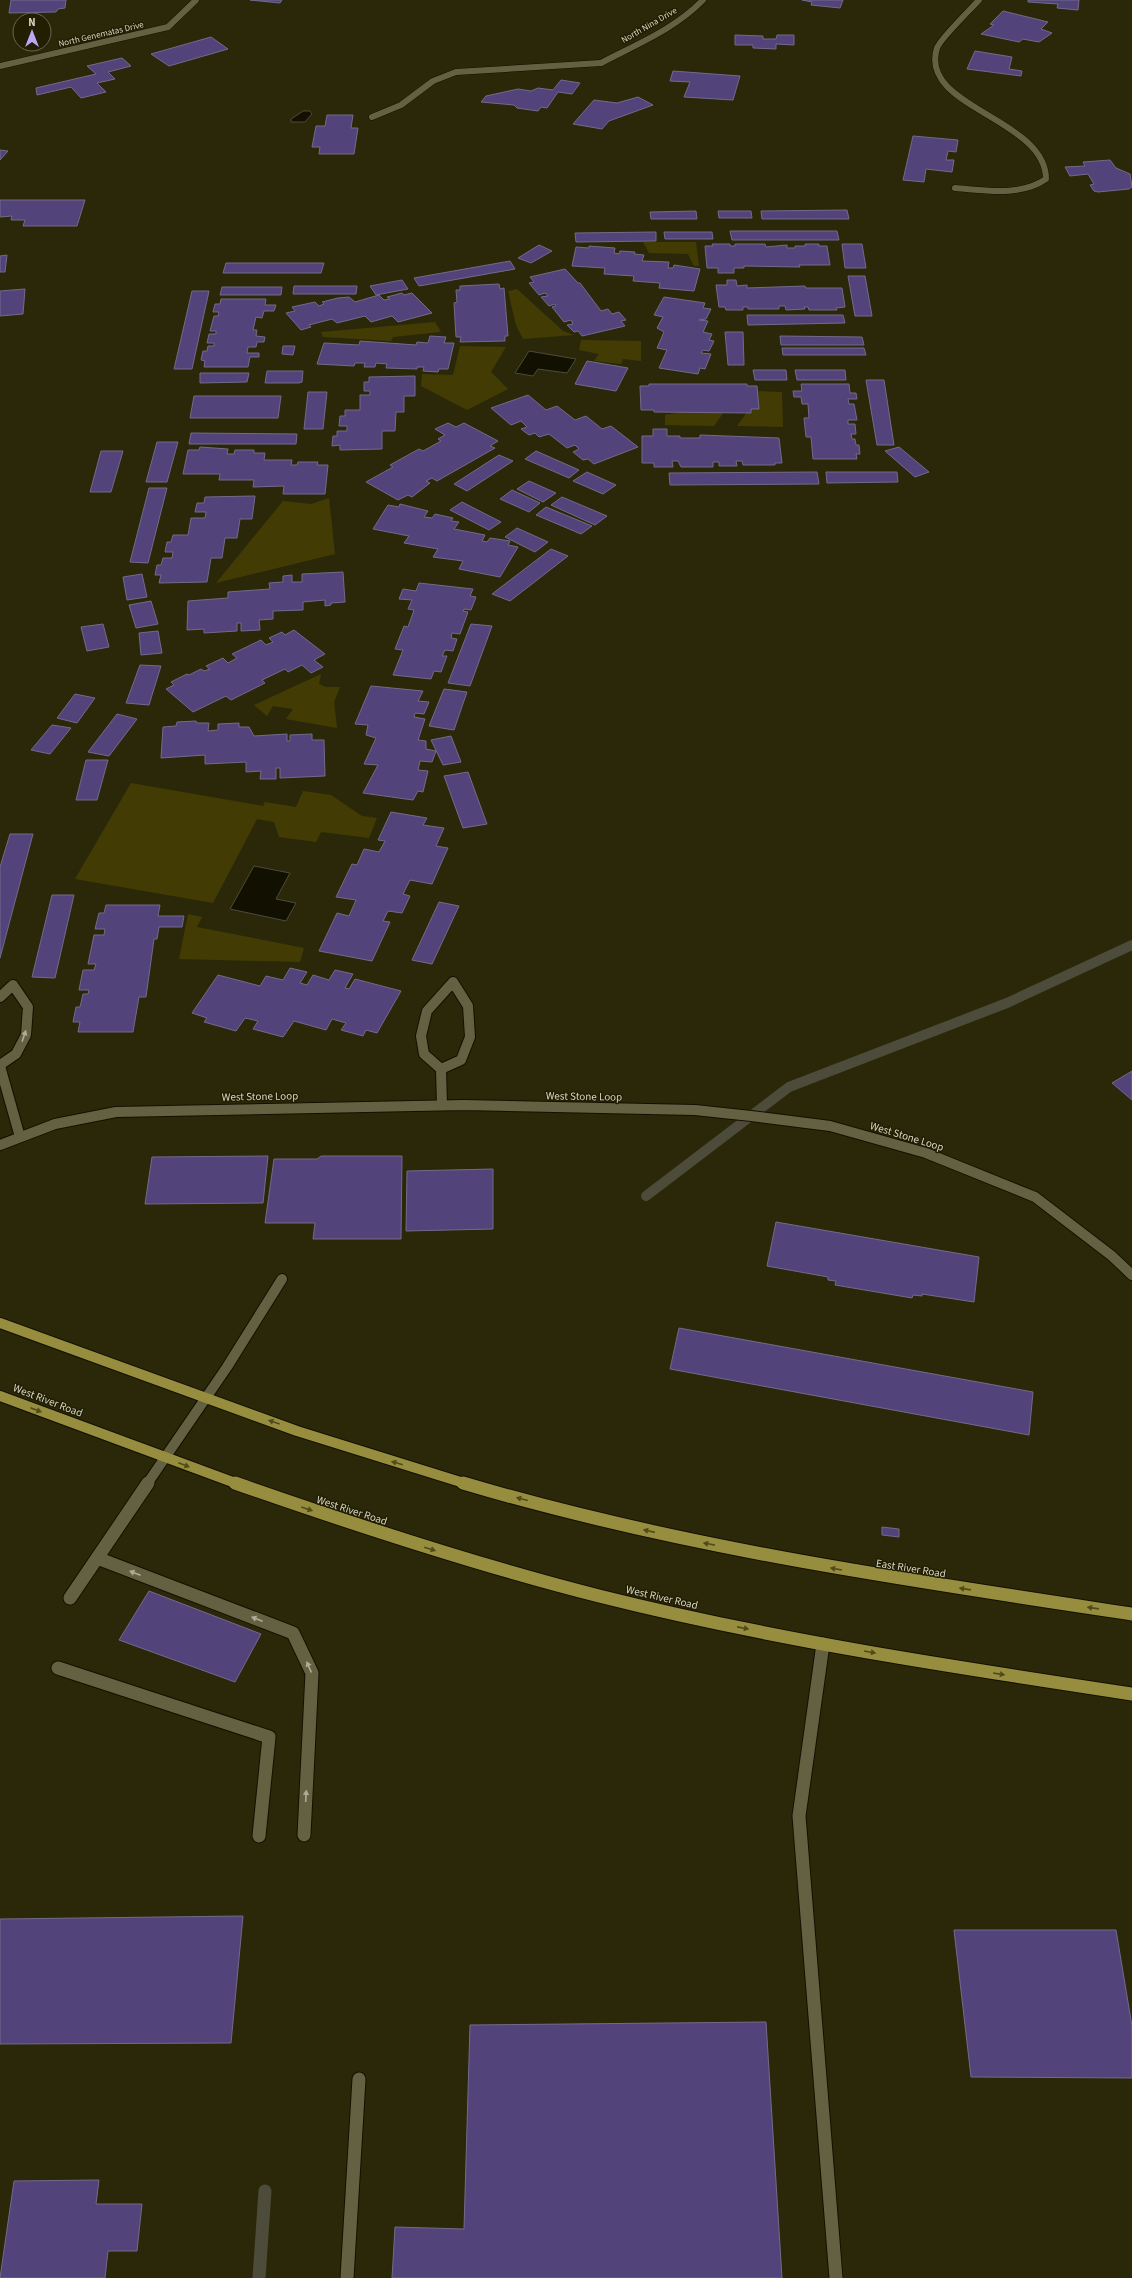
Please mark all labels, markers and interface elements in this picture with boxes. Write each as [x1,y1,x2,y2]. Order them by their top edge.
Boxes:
street label: North Nina Drive [619,4,680,47]
north arrow [12,12,52,52]
text: N [28,15,36,30]
street label: North Genematas Drive [57,18,146,51]
one-way arrow [21,1030,27,1042]
street label: West Stone Loop [222,1088,298,1105]
street label: West Stone Loop [546,1088,622,1105]
street label: West Stone Loop [868,1118,946,1155]
street label: West River Road [11,1380,85,1421]
one-way arrow [31,1407,43,1413]
one-way arrow [268,1419,280,1425]
one-way arrow [391,1460,403,1466]
one-way arrow [179,1462,191,1468]
street label: West River Road [315,1492,389,1529]
one-way arrow [516,1496,528,1502]
one-way arrow [301,1506,313,1512]
one-way arrow [642,1527,655,1533]
one-way arrow [703,1541,715,1547]
one-way arrow [425,1546,437,1552]
street label: East River Road [875,1556,947,1581]
one-way arrow [830,1565,843,1571]
one-way arrow [129,1570,141,1576]
street label: West River Road [624,1582,699,1613]
one-way arrow [959,1586,971,1592]
one-way arrow [1087,1605,1099,1611]
one-way arrow [250,1616,262,1622]
one-way arrow [737,1626,749,1632]
one-way arrow [864,1650,876,1656]
one-way arrow [306,1662,312,1673]
one-way arrow [993,1671,1005,1677]
one-way arrow [302,1790,309,1802]

